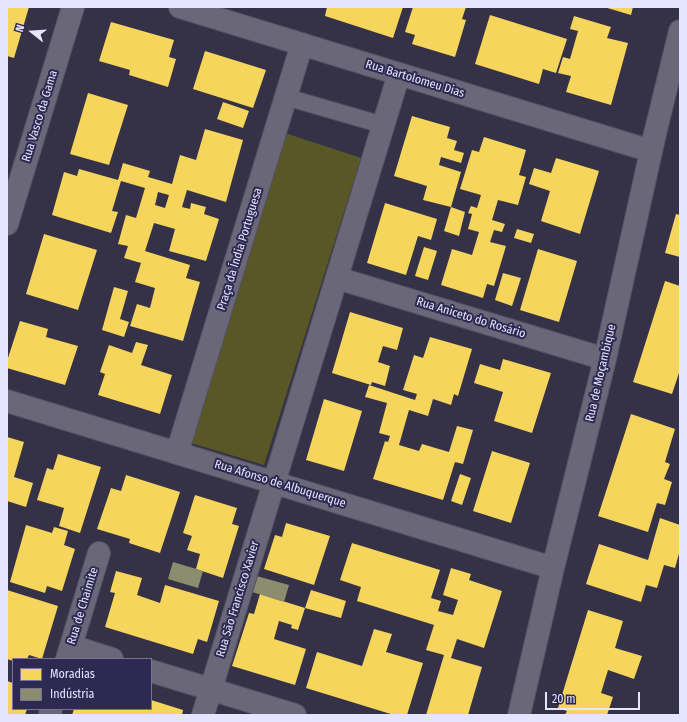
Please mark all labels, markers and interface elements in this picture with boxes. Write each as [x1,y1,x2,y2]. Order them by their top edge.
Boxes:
north arrow [12,12,52,52]
text: N [13,23,27,33]
street label: Rua Bartolomeu Dias [364,57,466,101]
street label: Rua Vasco da Gama [19,68,61,164]
street label: Praça da Índia Portuguesa [214,186,266,312]
street label: Rua Aniceto do Rosário [415,295,527,341]
street label: Rua de Moçambique [583,323,619,423]
street label: Rua Afonso de Albuquerque [213,457,347,511]
street label: Rua São Francisco Xavier [213,539,263,659]
street label: Rua de Chaimite [64,566,102,646]
legend [12,658,152,710]
text: Moradias [50,667,95,681]
scale bar [547,684,642,710]
text: Indústria [50,687,94,701]
text: 20 m [552,692,576,706]

